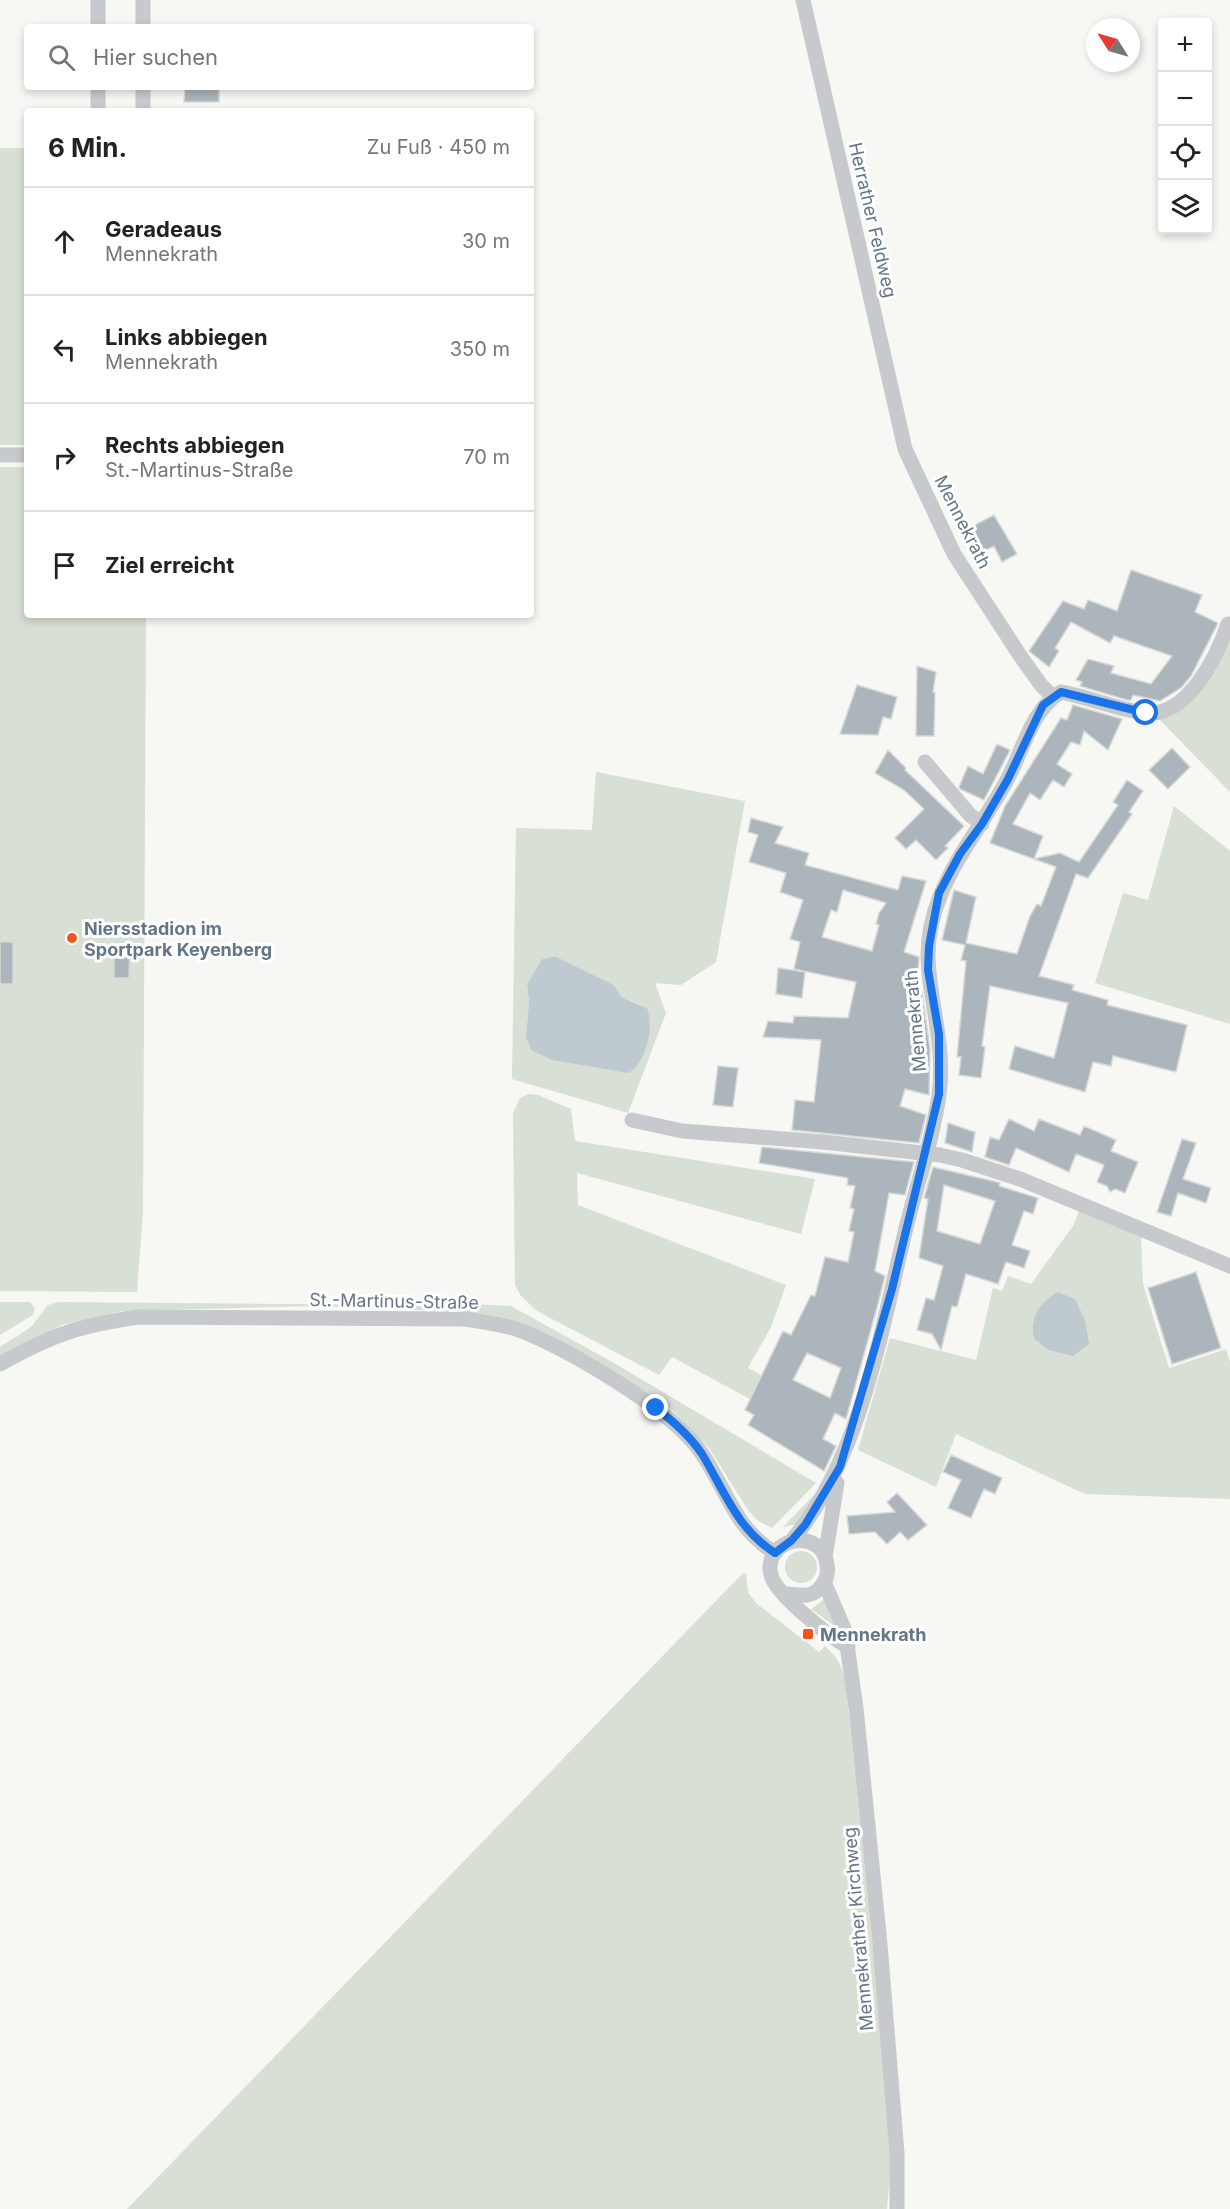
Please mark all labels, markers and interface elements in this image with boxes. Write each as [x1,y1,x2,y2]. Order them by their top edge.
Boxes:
north arrow [1086,18,1140,72]
map controls [1158,18,1212,234]
button: + [1158,18,1212,72]
search box [24,24,534,90]
icon: search [45,41,78,74]
text: Hier suchen [93,44,218,70]
button: − [1158,72,1212,126]
button: locate [1158,126,1212,180]
text: 6 Min. [48,132,127,163]
text: Zu Fuß · 450 m [367,135,510,159]
street label: Herrather Feldweg [845,140,901,300]
button: layers [1158,180,1212,234]
text: Geradeaus [105,216,222,242]
icon: ahead [48,225,81,258]
text: 30 m [462,229,510,253]
text: Mennekrath [105,242,218,266]
text: Links abbiegen [105,324,268,350]
icon: left [48,333,81,366]
text: 350 m [450,337,510,361]
text: Mennekrath [105,350,218,374]
text: Rechts abbiegen [105,432,285,458]
icon: right [48,441,81,474]
text: 70 m [463,445,510,469]
text: St.-Martinus-Straße [105,458,293,482]
street label: Mennekrath [931,472,995,572]
icon: arrive [48,549,81,582]
text: Ziel erreicht [105,552,234,578]
route start [1132,699,1158,725]
place label: Niersstadion im Sportpark Keyenberg [84,918,272,960]
marker: Niersstadion im Sportpark Keyenberg [65,931,79,945]
street label: Mennekrath [900,969,930,1073]
street label: St.-Martinus-Straße [309,1289,479,1313]
route end [642,1394,668,1420]
place label: Mennekrath [820,1624,926,1645]
marker: Mennekrath [801,1627,815,1641]
street label: Mennekrather Kirchweg [839,1826,877,2032]

